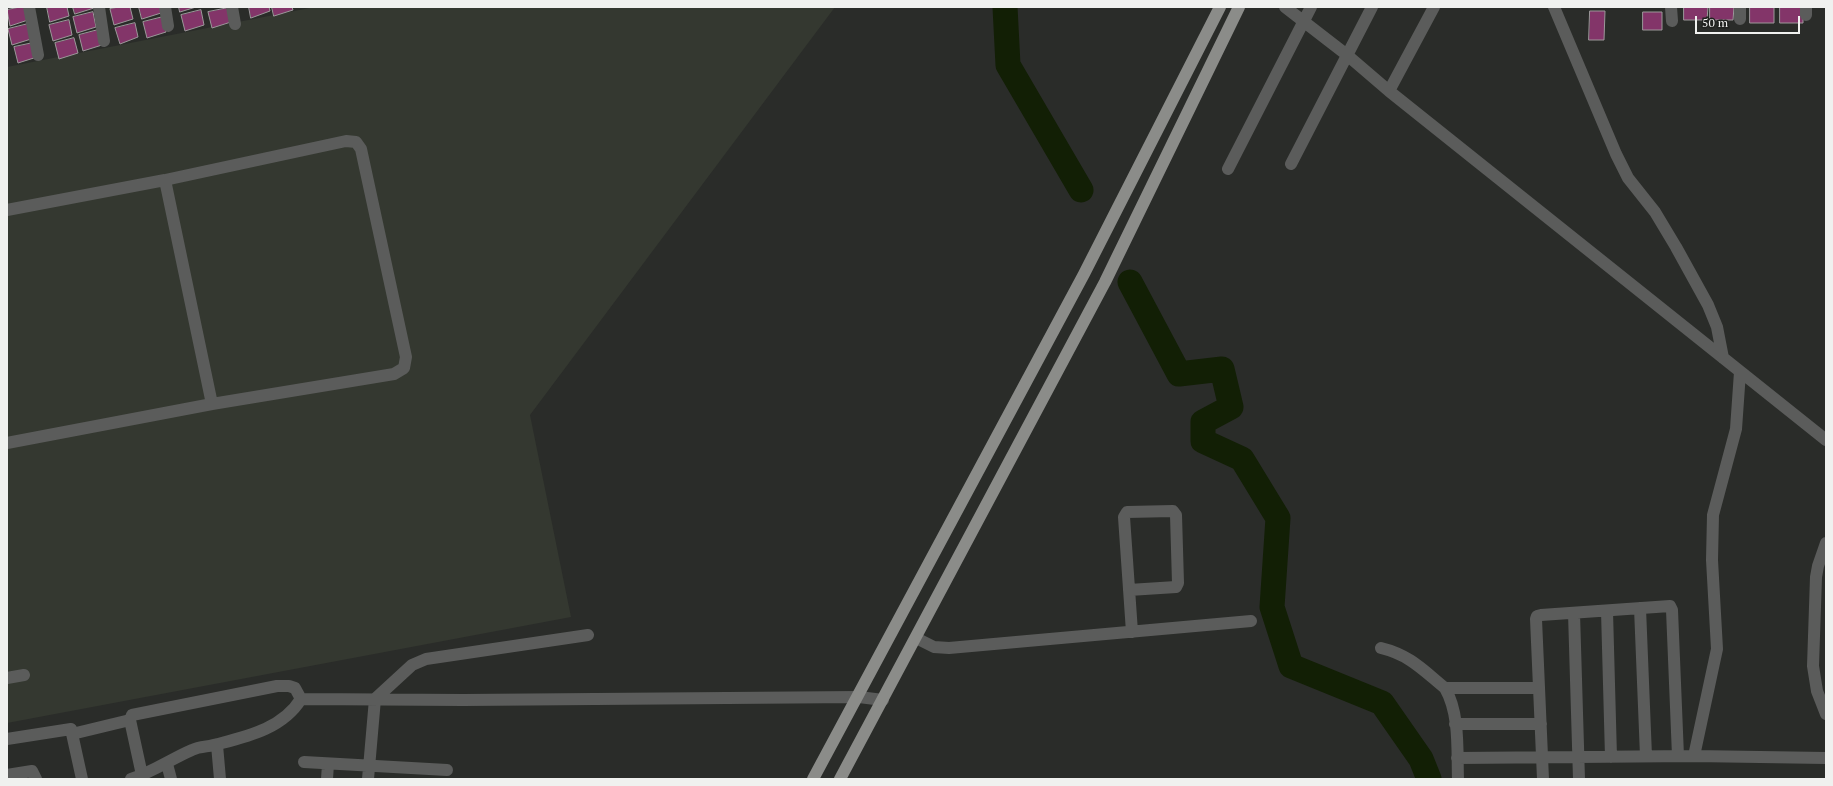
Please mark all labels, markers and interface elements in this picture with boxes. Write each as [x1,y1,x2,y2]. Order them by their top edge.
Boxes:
scale bar [1697,8,1802,34]
text: 50 m [1702,15,1728,30]

